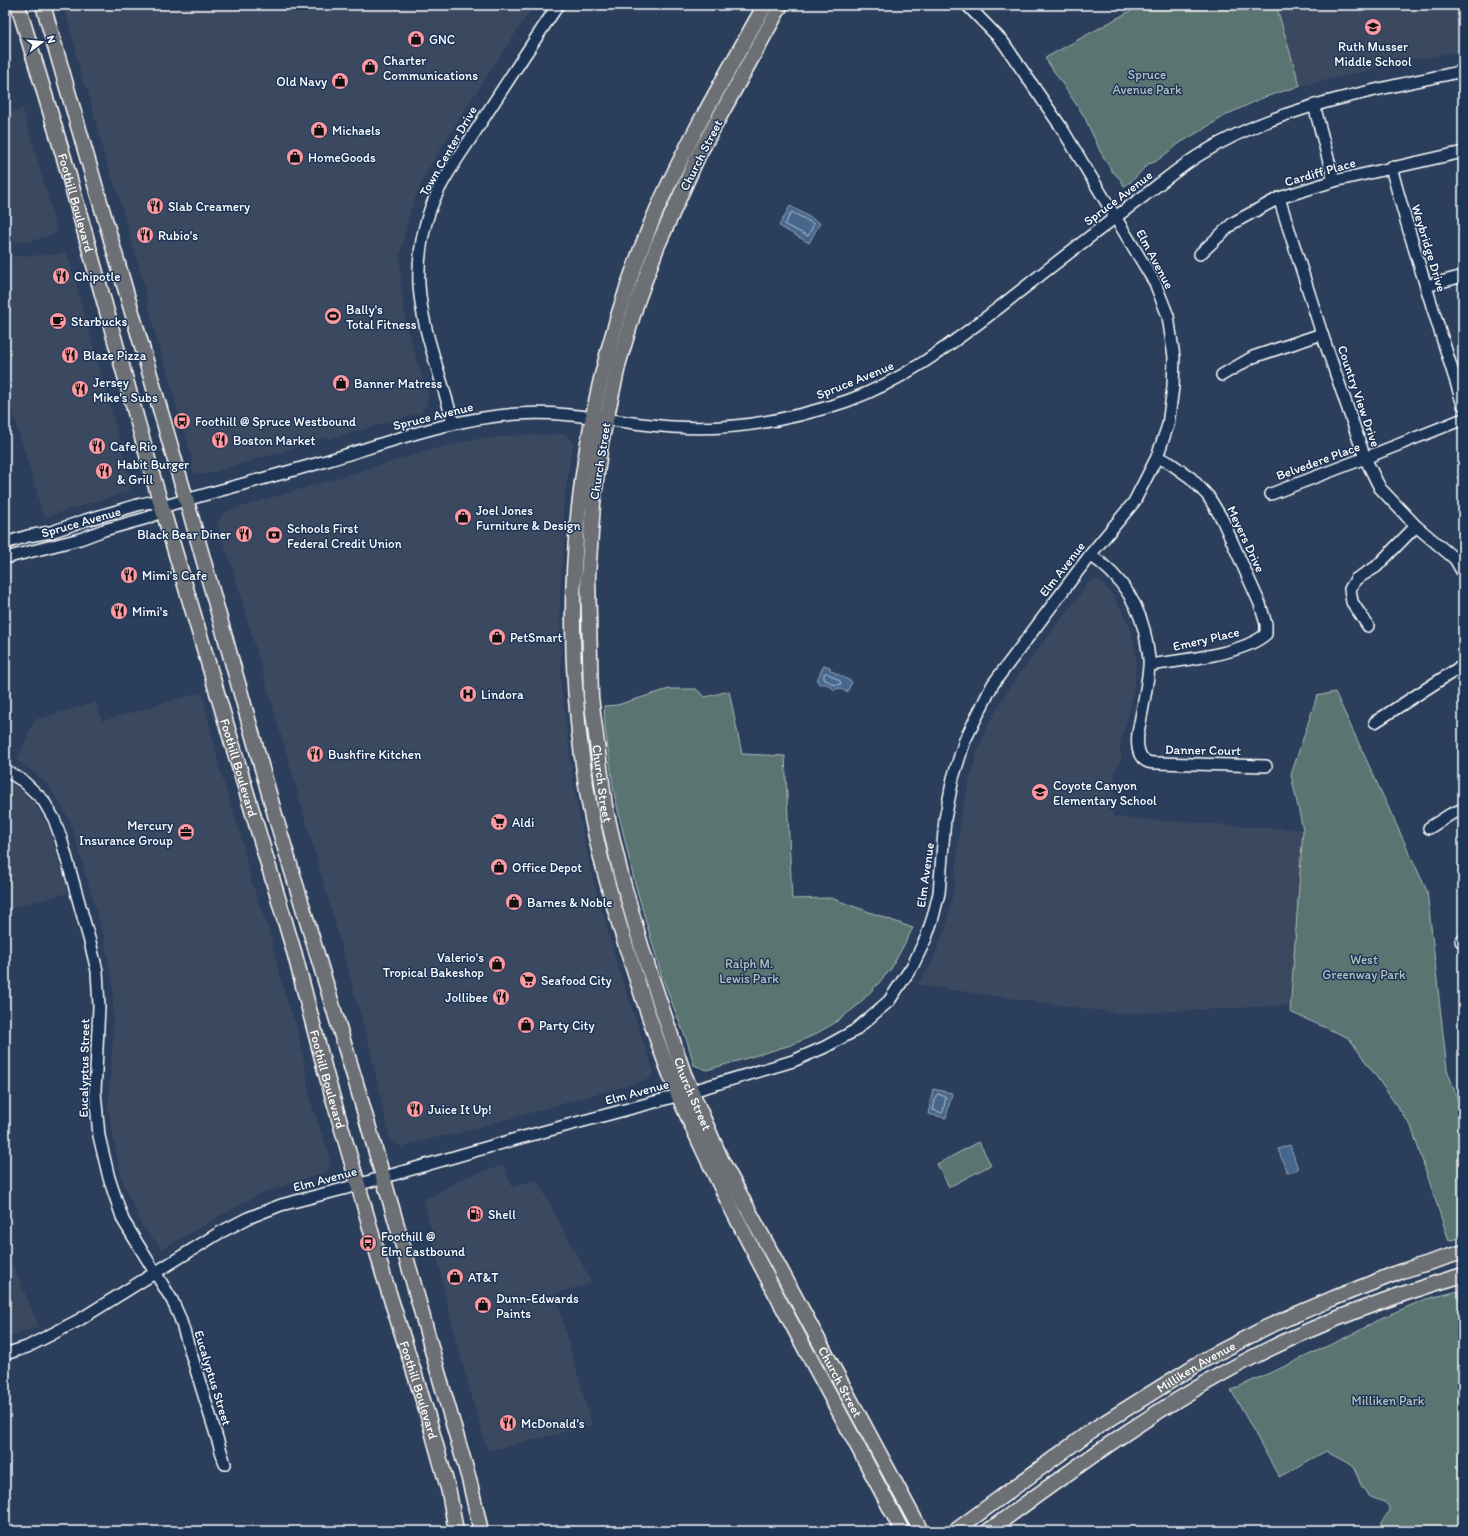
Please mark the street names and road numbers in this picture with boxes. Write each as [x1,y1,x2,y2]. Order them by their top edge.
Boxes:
street label: Town Center Drive [416,103,480,199]
street label: Church Street [677,117,725,193]
street label: Foothill Boulevard [55,151,97,254]
street label: Cardiff Place [1283,155,1357,189]
street label: Spruce Avenue [1081,167,1155,229]
street label: Weybridge Drive [1409,203,1449,293]
street label: Elm Avenue [1133,227,1177,291]
street label: Country View Drive [1335,343,1383,449]
street label: Spruce Avenue [814,358,896,402]
street label: Spruce Avenue [391,399,475,433]
street label: Church Street [586,421,614,501]
street label: Belvedere Place [1274,439,1362,483]
street label: Spruce Avenue [39,503,123,541]
street label: Meyers Drive [1224,503,1268,575]
street label: Elm Avenue [1036,539,1088,599]
street label: Emery Place [1171,624,1241,654]
street label: Foothill Boulevard [218,717,261,818]
street label: Danner Court [1165,742,1241,758]
street label: Church Street [590,744,616,824]
street label: Elm Avenue [913,842,937,908]
street label: Eucalyptus Street [76,1018,92,1117]
street label: Foothill Boulevard [307,1028,349,1130]
street label: Church Street [671,1055,715,1133]
street label: Elm Avenue [603,1076,671,1108]
street label: Elm Avenue [291,1163,359,1195]
street label: Eucalyptus Street [191,1329,235,1427]
street label: Milliken Avenue [1154,1337,1238,1395]
street label: Foothill Boulevard [397,1339,441,1441]
street label: Church Street [816,1344,866,1420]

